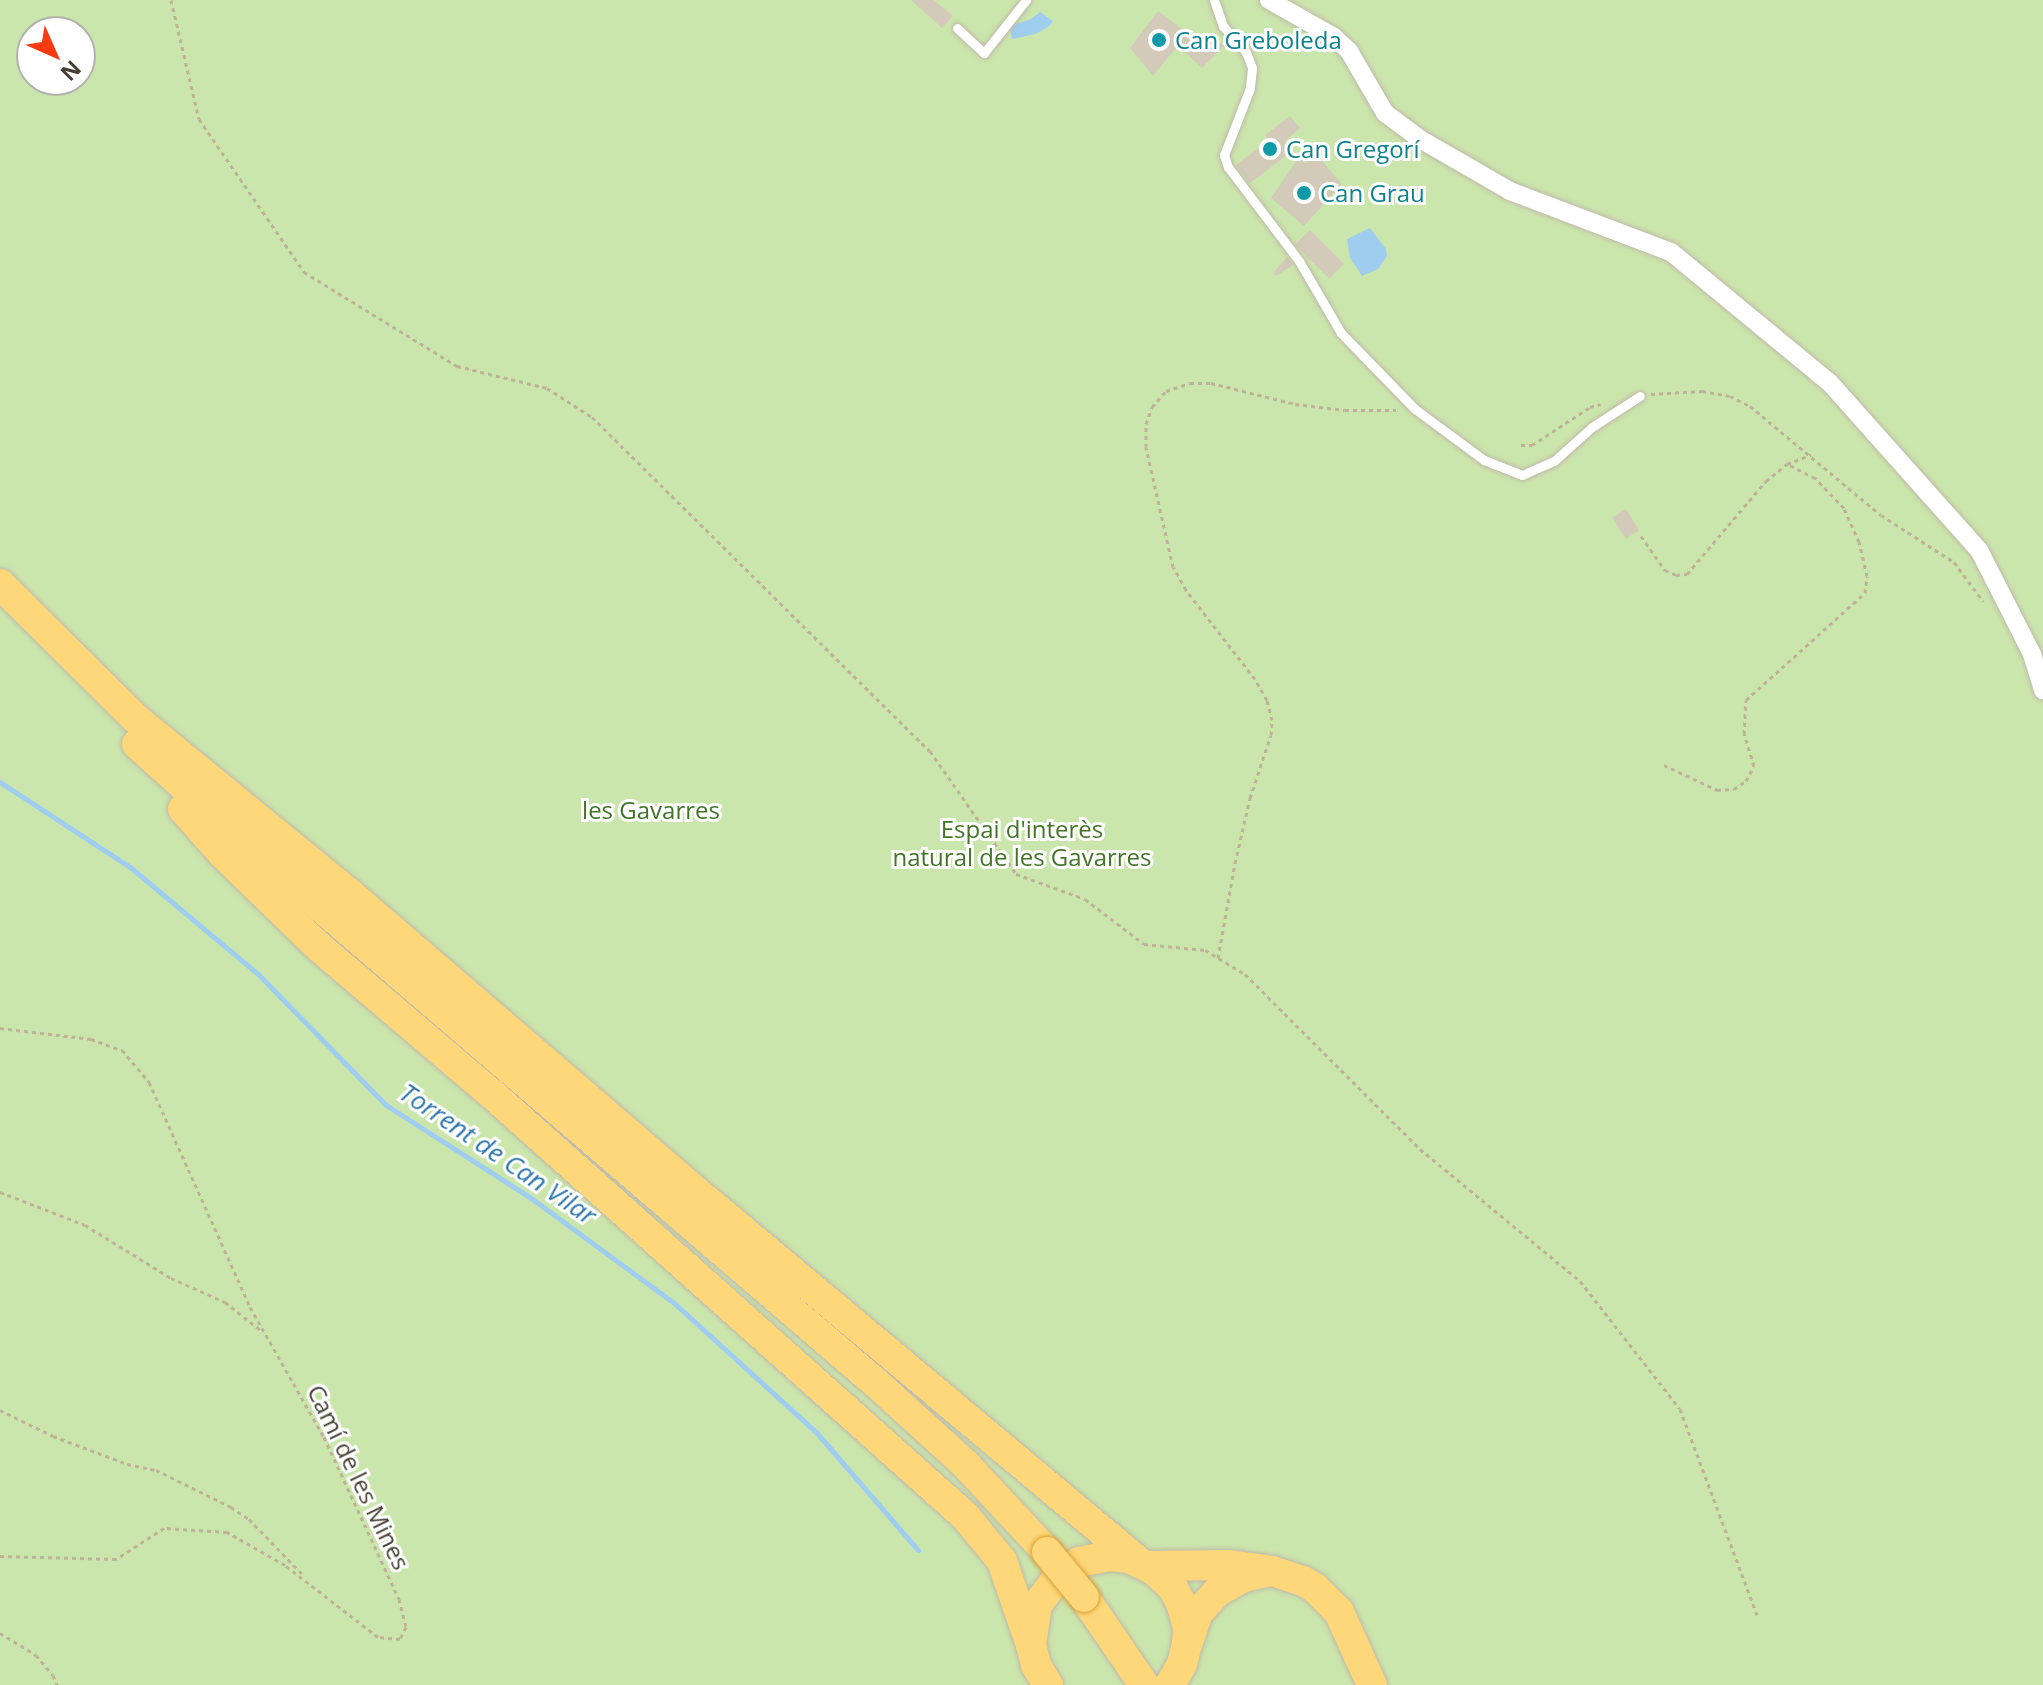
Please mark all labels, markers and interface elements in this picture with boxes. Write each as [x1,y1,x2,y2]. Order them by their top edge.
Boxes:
north arrow [16,16,96,96]
place label: Can Greboleda [1175,26,1342,54]
marker: Can Greboleda [1150,31,1168,49]
text: N [55,55,88,88]
place label: Can Gregorí [1286,135,1419,163]
marker: Can Gregorí [1261,140,1279,158]
place label: Can Grau [1320,179,1425,207]
marker: Can Grau [1295,184,1313,202]
park label: les Gavarres [582,796,720,824]
park label: Espai d'interès natural de les Gavarres [892,815,1152,871]
water label: Torrent de Can Vilar [394,1077,602,1231]
street label: Camí de les Mines [302,1380,416,1574]

